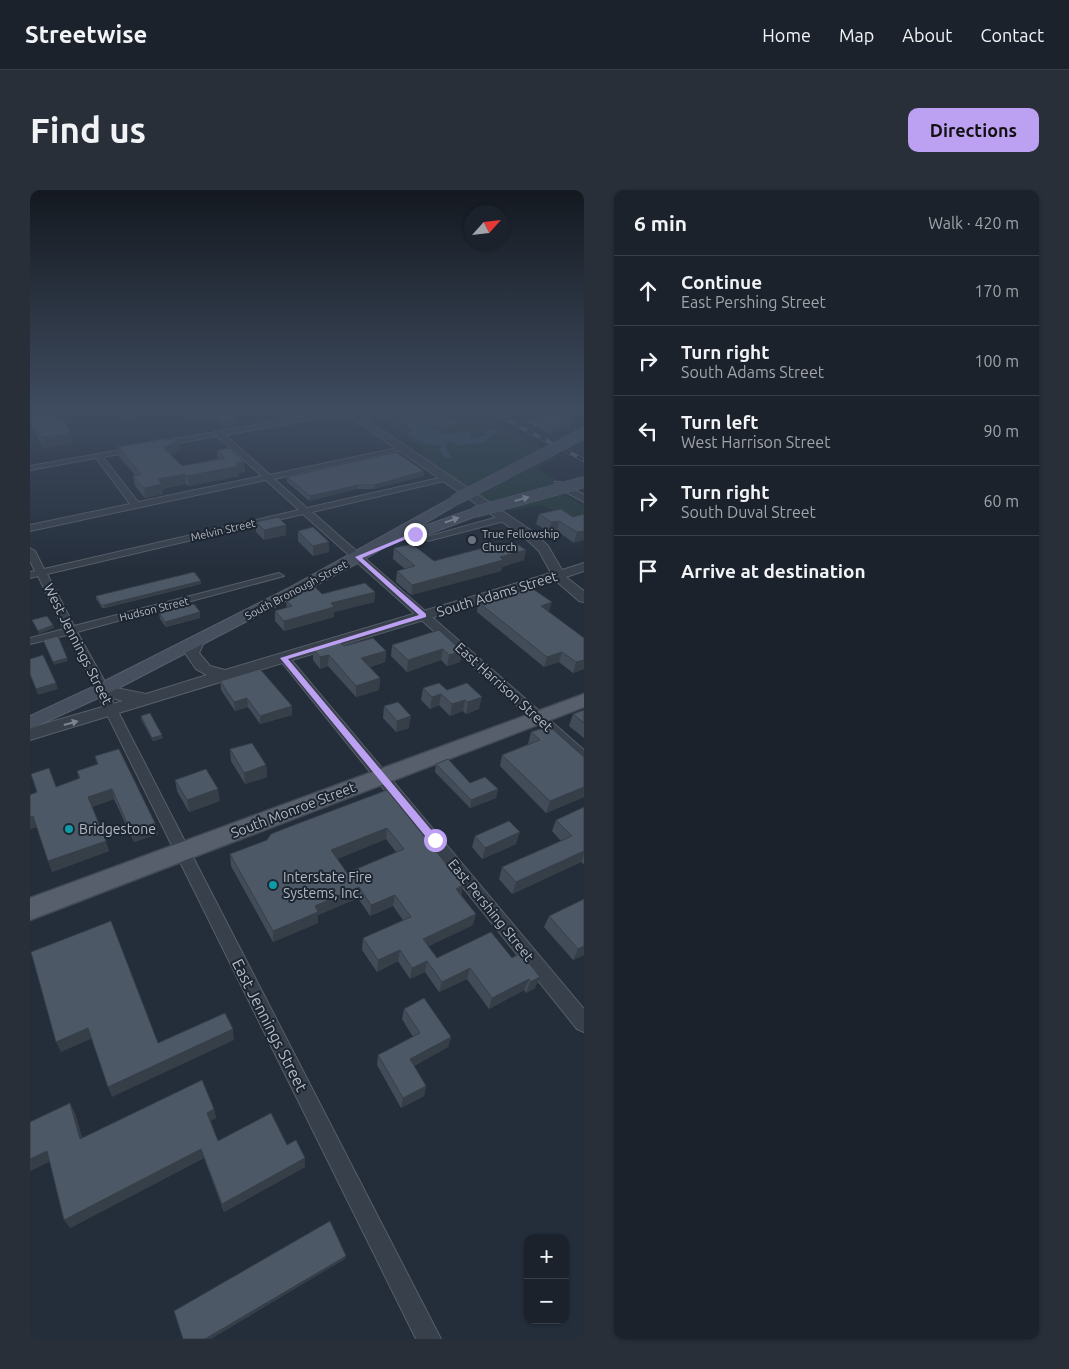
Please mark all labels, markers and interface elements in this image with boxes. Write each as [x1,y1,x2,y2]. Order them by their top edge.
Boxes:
text: Streetwise [25,21,147,48]
text: Home [762,25,811,45]
text: Map [839,25,874,45]
text: About [902,25,952,45]
text: Contact [980,25,1044,45]
button: Directions [908,108,1039,152]
text: Find us [30,110,146,150]
north arrow [464,205,509,250]
text: 6 min [634,211,687,235]
text: Walk · 420 m [928,214,1019,232]
text: Continue [681,271,762,293]
icon: ahead [634,277,662,305]
text: 170 m [974,282,1019,300]
text: East Pershing Street [681,293,826,311]
text: Turn right [681,341,769,363]
icon: right [634,347,662,375]
text: 100 m [974,352,1019,370]
text: South Adams Street [681,363,824,381]
text: Turn left [681,411,759,433]
icon: left [634,417,662,445]
text: 90 m [983,422,1019,440]
text: West Harrison Street [681,433,830,451]
text: Turn right [681,481,769,503]
icon: right [634,487,662,515]
text: 60 m [983,492,1019,510]
one-way arrow [514,495,529,503]
text: South Duval Street [681,503,816,521]
one-way arrow [445,516,460,523]
street label: Melvin Street [189,517,257,543]
route end [404,523,427,546]
place label: True Fellowship Church [482,528,560,553]
marker: True Fellowship Church [466,534,478,546]
icon: arrive [634,557,662,585]
street label: South Bronough Street [243,558,350,622]
text: Arrive at destination [681,560,866,582]
street label: South Adams Street [435,568,560,620]
street label: West Jennings Street [41,581,116,708]
street label: Hudson Street [118,594,191,623]
street label: East Harrison Street [452,639,556,735]
one-way arrow [63,719,78,727]
street label: South Monroe Street [228,779,358,841]
place label: Bridgestone [79,821,156,837]
marker: Bridgestone [63,823,75,835]
route start [424,829,447,852]
street label: East Pershing Street [445,856,537,965]
place label: Interstate Fire Systems, Inc. [283,869,372,901]
marker: Interstate Fire Systems, Inc. [267,879,279,891]
street label: East Jennings Street [229,956,312,1095]
map controls [524,1234,569,1324]
button: + [524,1234,569,1279]
button: − [524,1279,569,1324]

